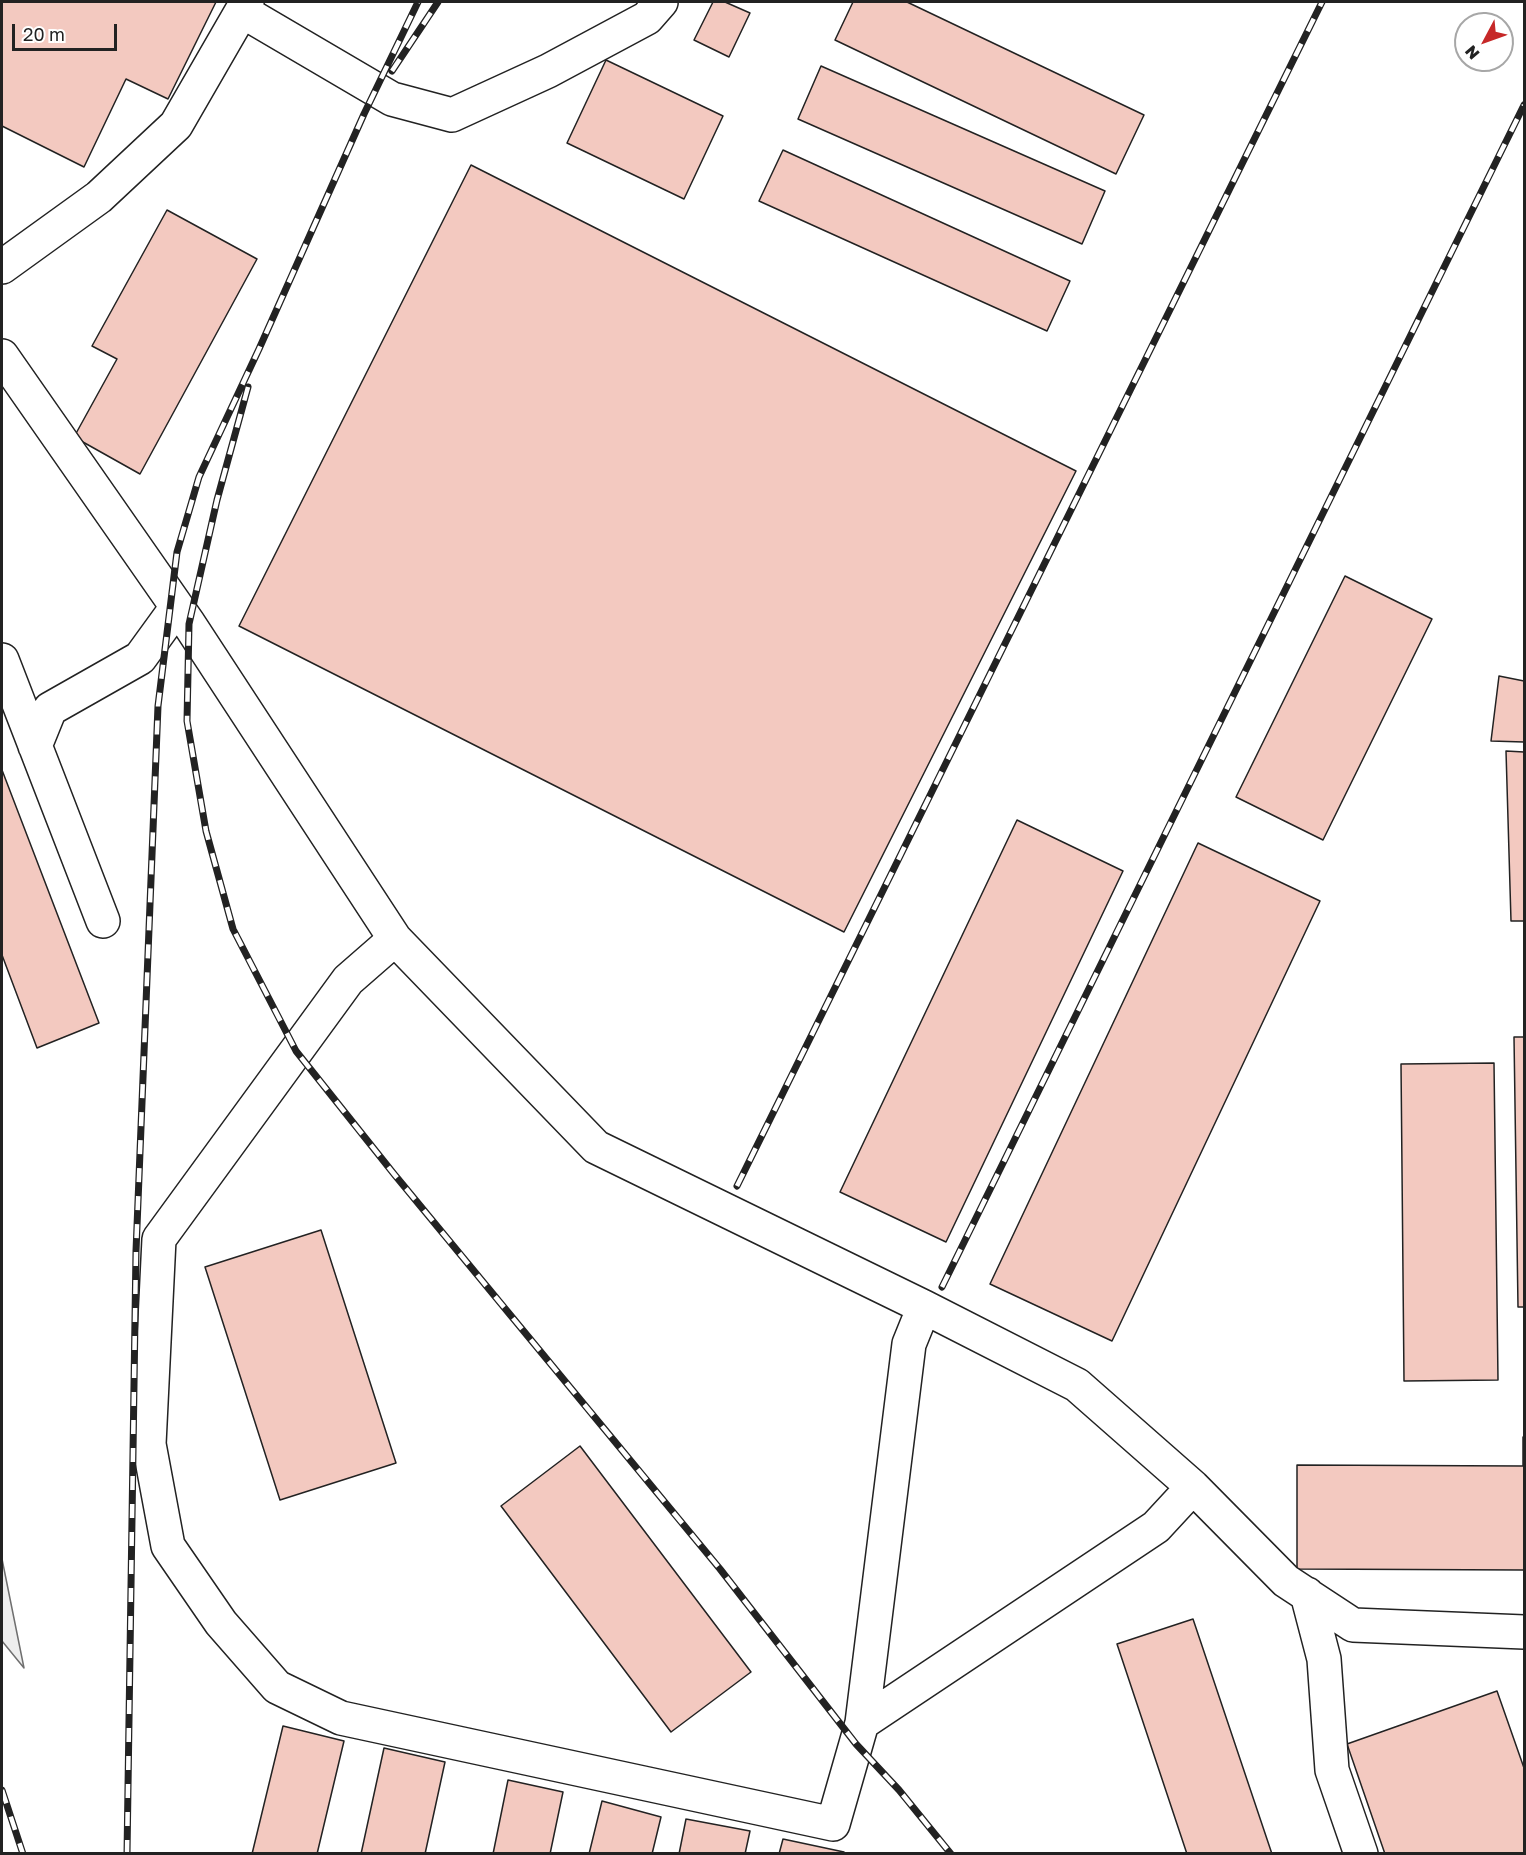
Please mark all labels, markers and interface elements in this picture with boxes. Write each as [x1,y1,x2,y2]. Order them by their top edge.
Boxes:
scale bar [15,12,120,50]
north arrow [1454,12,1514,72]
text: 20 m [23,23,65,45]
text: N [1460,41,1483,64]

